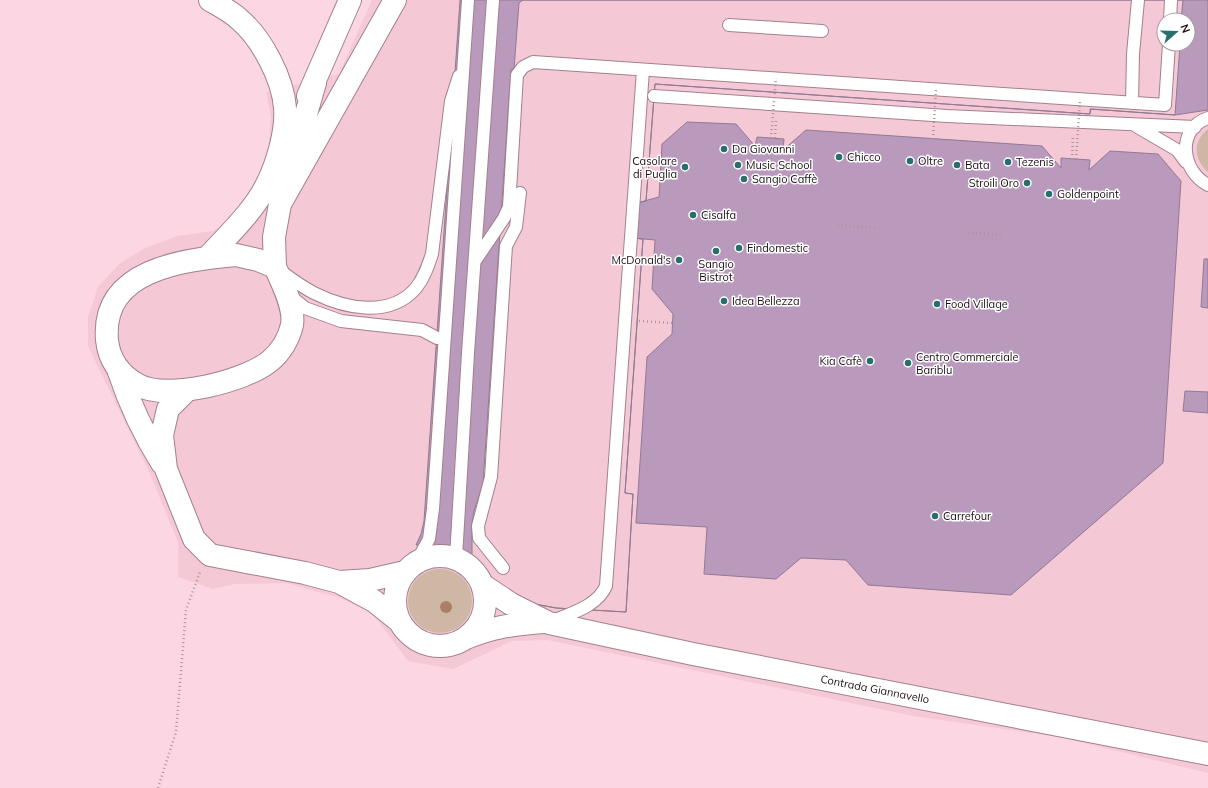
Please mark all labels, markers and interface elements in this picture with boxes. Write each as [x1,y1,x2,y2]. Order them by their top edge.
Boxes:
north arrow [1156,12,1196,52]
text: N [1177,22,1193,35]
place label: Da Giovanni [732,142,794,156]
marker: Da Giovanni [719,144,729,154]
place label: Chicco [847,150,881,164]
marker: Chicco [834,152,844,162]
place label: Casolare di Puglia [632,154,677,181]
place label: Oltre [918,154,943,168]
place label: Tezenis [1016,155,1054,169]
marker: Oltre [905,156,915,166]
marker: Tezenis [1003,157,1013,167]
place label: Music School [746,158,812,172]
place label: Bata [965,158,990,172]
marker: Music School [733,160,743,170]
marker: Bata [952,160,962,170]
marker: Casolare di Puglia [680,162,690,172]
place label: Sangio Caffè [752,172,817,186]
marker: Sangio Caffè [739,174,749,184]
place label: Stroili Oro [969,176,1019,190]
marker: Stroili Oro [1022,178,1032,188]
place label: Goldenpoint [1057,187,1119,201]
marker: Goldenpoint [1044,189,1054,199]
place label: Cisalfa [701,208,736,222]
marker: Cisalfa [688,210,698,220]
place label: Findomestic [747,241,809,255]
marker: Findomestic [734,243,744,253]
marker: Sangio Bistrot [711,246,721,256]
place label: McDonald's [611,253,671,267]
marker: McDonald's [674,255,684,265]
place label: Sangio Bistrot [698,257,734,284]
place label: Idea Bellezza [732,294,800,308]
marker: Idea Bellezza [719,296,729,306]
place label: Food Village [945,297,1008,311]
marker: Food Village [932,299,942,309]
place label: Centro Commerciale Bariblu [916,350,1018,377]
place label: Kia Cafè [819,354,862,368]
marker: Kia Cafè [865,356,875,366]
marker: Centro Commerciale Bariblu [903,358,913,368]
place label: Carrefour [943,509,991,523]
marker: Carrefour [930,511,940,521]
street label: Contrada Giannavello [820,672,930,706]

